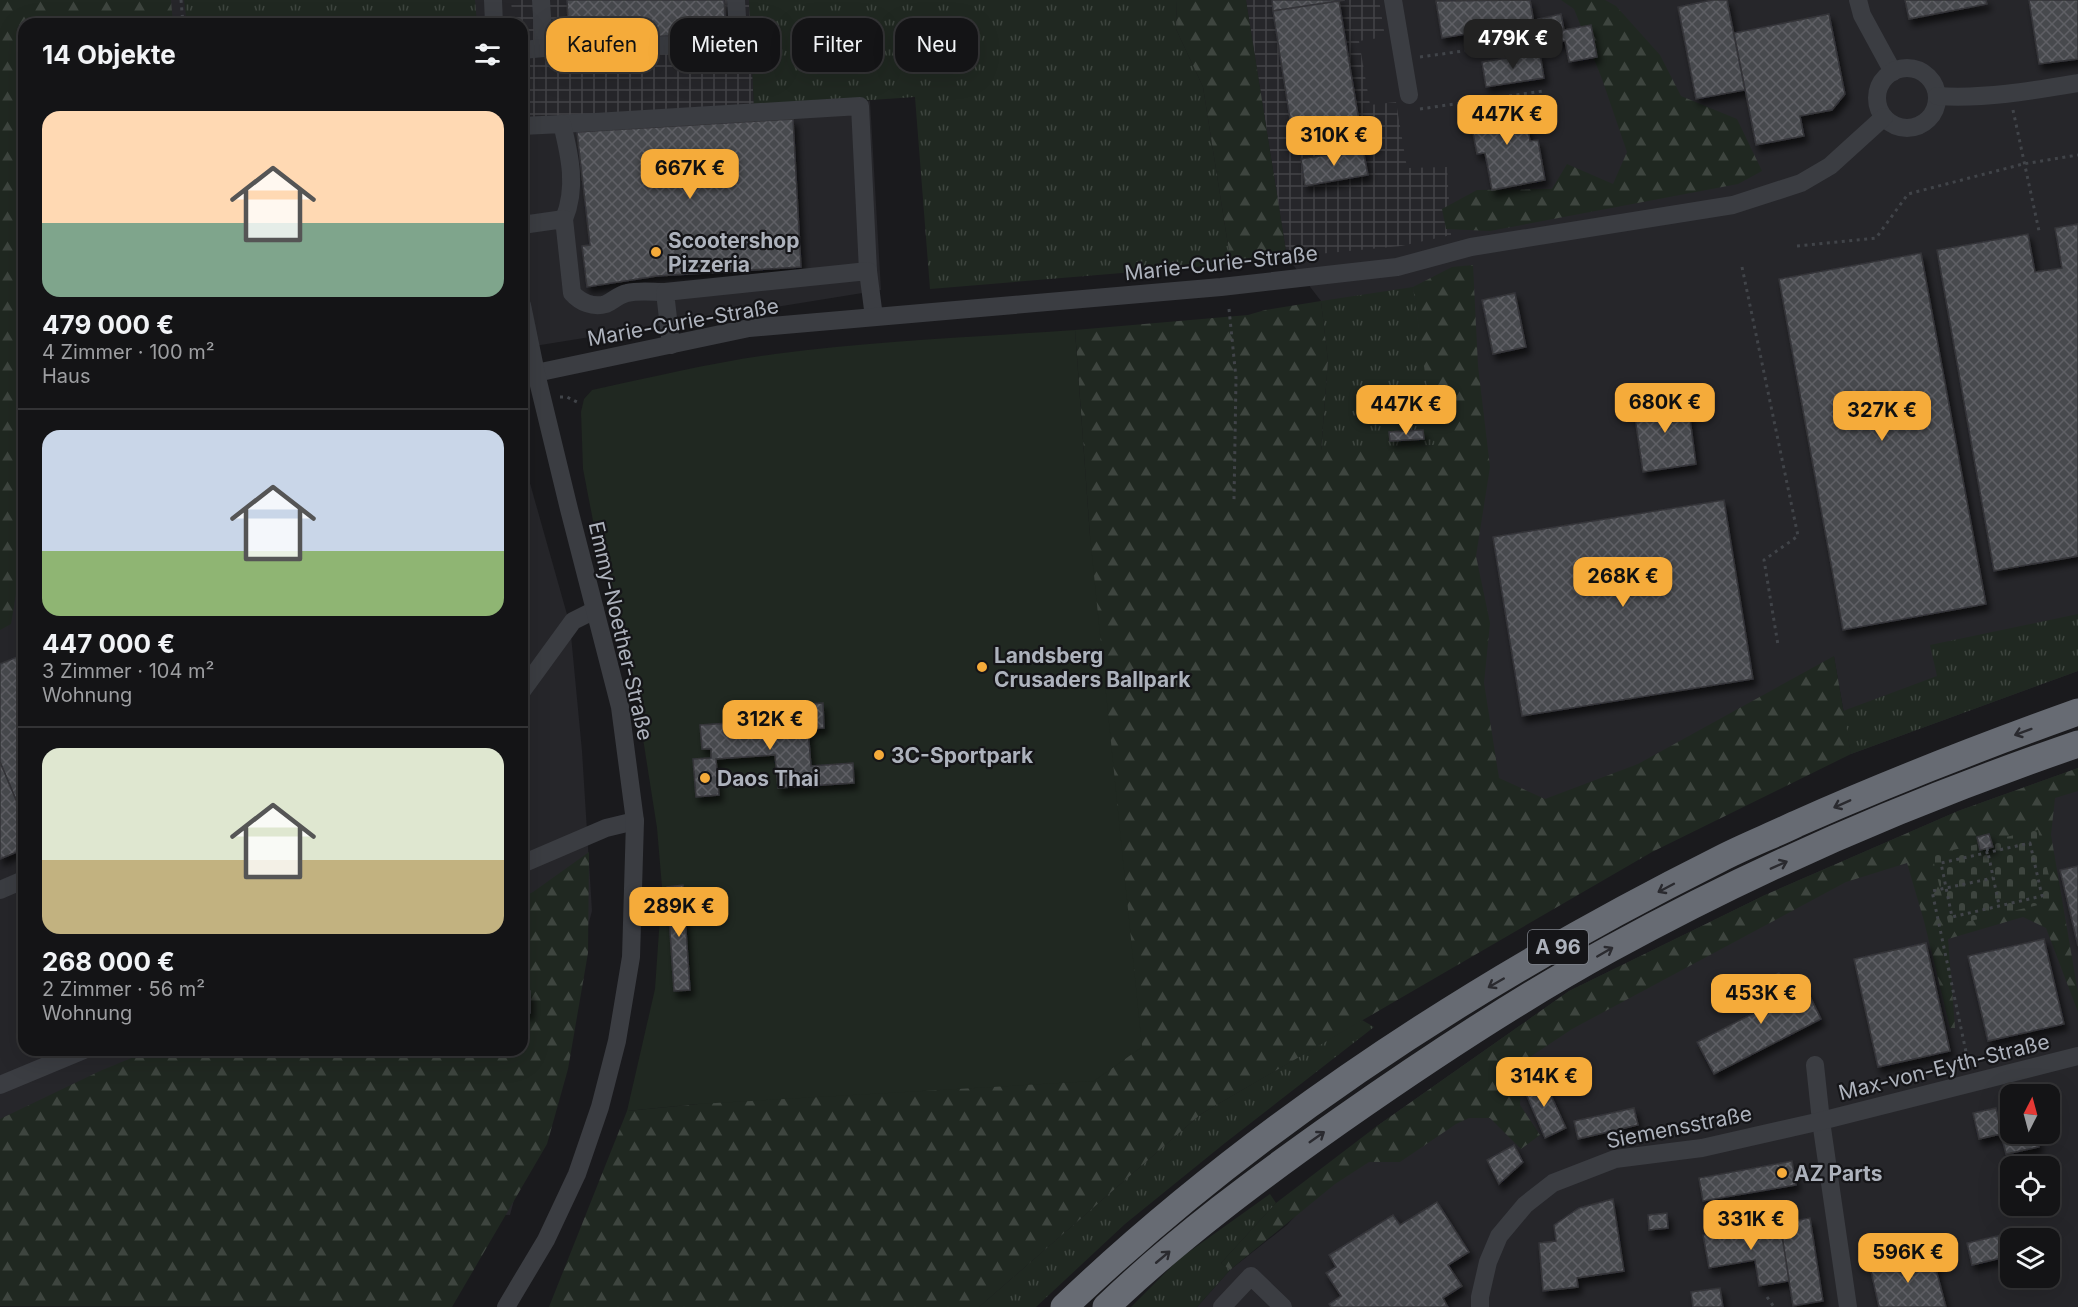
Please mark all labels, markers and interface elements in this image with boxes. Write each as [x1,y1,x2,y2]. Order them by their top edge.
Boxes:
chip: Kaufen [546,18,658,72]
chip: Mieten [670,18,780,72]
chip: Filter [792,18,883,72]
chip: Neu [895,18,978,72]
pin: 479K € [1464,19,1562,70]
text: 479K € [1478,26,1548,50]
icon: filters [471,38,504,71]
text: 14 Objekte [42,39,176,70]
pin: 447K € [1458,95,1556,146]
text: 447K € [1471,102,1543,126]
pin: 310K € [1285,116,1383,167]
text: 310K € [1300,123,1368,147]
pin: 667K € [641,149,739,200]
icon: home [219,150,327,258]
text: 667K € [655,156,725,180]
place label: Scootershop Pizzeria [668,228,799,277]
street label: Marie-Curie-Straße [1123,240,1319,286]
marker: Scootershop Pizzeria [649,245,663,259]
street label: Marie-Curie-Straße [585,293,781,351]
text: 479 000 € [42,309,174,340]
text: 4 Zimmer · 100 m² [42,340,215,364]
text: Haus [42,364,90,388]
pin: 680K € [1616,383,1714,434]
pin: 447K € [1357,385,1455,436]
text: 680K € [1629,390,1701,414]
pin: 327K € [1833,391,1931,442]
text: 447K € [1370,392,1442,416]
text: 327K € [1847,398,1917,422]
icon: home [219,469,327,577]
street label: Emmy-Noether-Straße [584,519,658,743]
pin: 268K € [1574,557,1672,608]
text: 268K € [1587,564,1659,588]
text: 447 000 € [42,628,175,659]
place label: Landsberg Crusaders Ballpark [994,643,1191,692]
text: 3 Zimmer · 104 m² [42,659,214,683]
marker: Landsberg Crusaders Ballpark [975,660,989,674]
text: Wohnung [42,683,132,707]
pin: 312K € [721,700,819,751]
text: 312K € [737,707,803,731]
one-way arrow [2014,727,2033,738]
place label: 3C-Sportpark [891,743,1034,768]
marker: 3C-Sportpark [872,748,886,762]
place label: Daos Thai [717,766,819,791]
marker: Daos Thai [698,771,712,785]
icon: home [219,787,327,895]
one-way arrow [1833,799,1851,810]
one-way arrow [1770,858,1788,869]
one-way arrow [1657,883,1675,894]
pin: 289K € [630,887,728,938]
text: 289K € [643,894,715,918]
road number: A 96 [1528,930,1588,964]
text: 268 000 € [42,946,175,977]
one-way arrow [1596,946,1613,958]
pin: 453K € [1712,974,1810,1025]
text: 2 Zimmer · 56 m² [42,977,205,1001]
one-way arrow [1488,977,1505,989]
text: 453K € [1725,981,1797,1005]
text: Wohnung [42,1001,132,1025]
street label: Max-von-Eyth-Straße [1836,1029,2052,1105]
pin: 314K € [1495,1057,1593,1108]
text: 314K € [1510,1064,1578,1088]
north arrow [2000,1084,2060,1144]
map controls [2000,1084,2060,1288]
street label: Siemensstraße [1604,1101,1754,1153]
one-way arrow [1309,1131,1325,1143]
button: locate [2000,1156,2060,1216]
place label: AZ Parts [1794,1161,1882,1186]
marker: AZ Parts [1775,1166,1789,1180]
pin: 331K € [1702,1200,1800,1251]
text: 331K € [1717,1207,1785,1231]
button: layers [2000,1228,2060,1288]
pin: 596K € [1859,1233,1957,1284]
text: 596K € [1872,1240,1944,1264]
one-way arrow [1155,1250,1171,1263]

